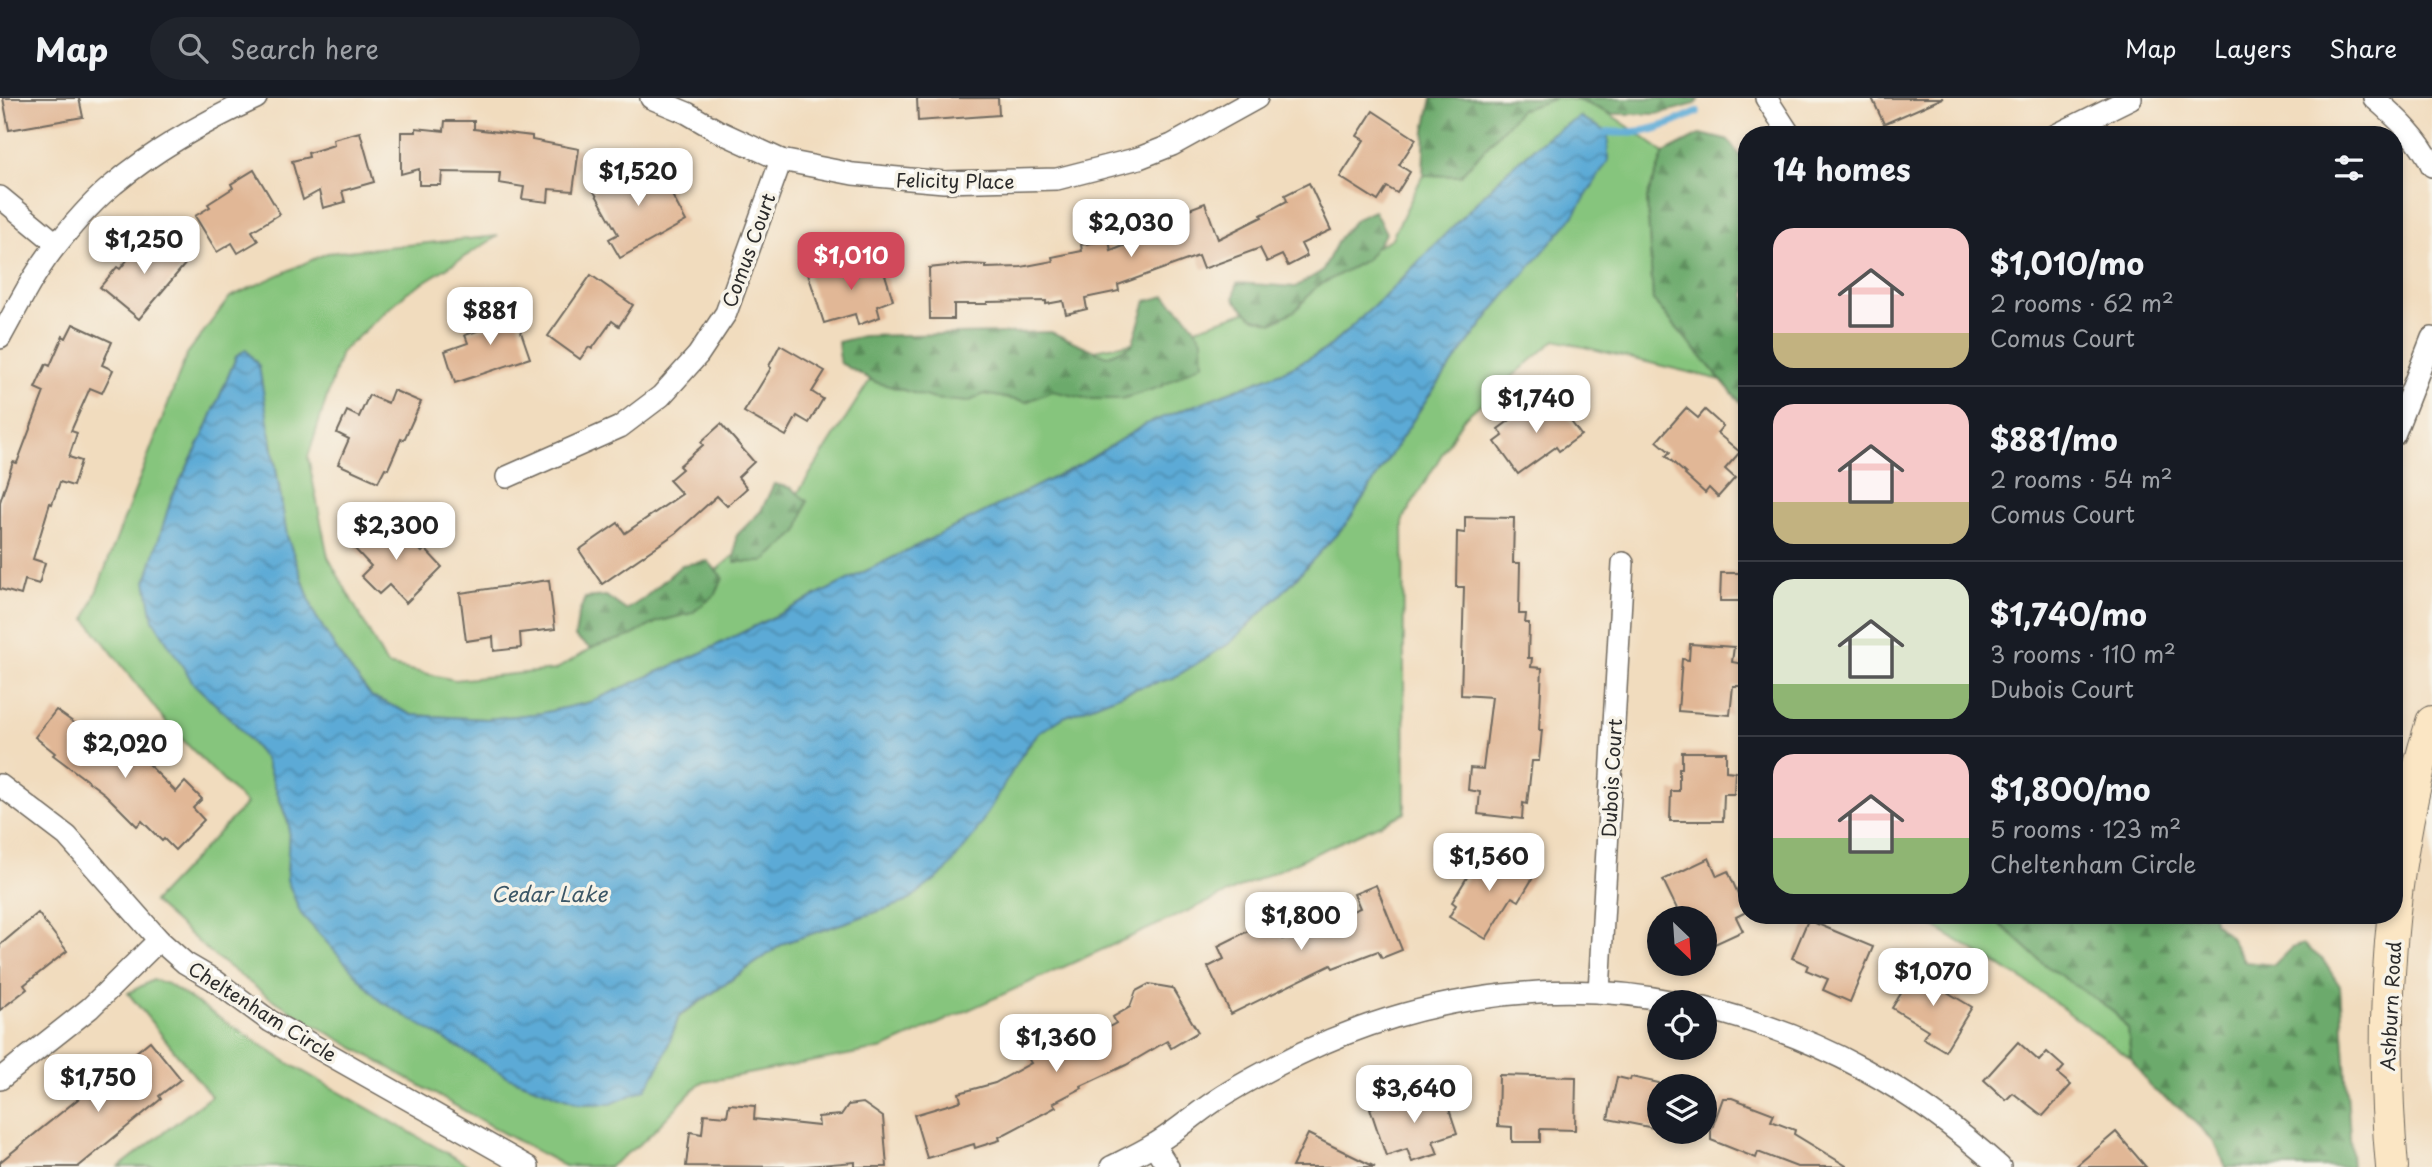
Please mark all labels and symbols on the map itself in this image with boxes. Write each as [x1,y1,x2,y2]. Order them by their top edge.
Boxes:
pin: $1,520 [581,148,695,208]
street label: Felicity Place [895,165,1015,195]
street label: Comus Court [714,189,782,311]
pin: $2,030 [1074,200,1188,259]
pin: $1,250 [87,216,201,276]
pin: $1,010 [794,232,908,292]
pin: $881 [449,288,531,347]
pin: $1,740 [1479,376,1593,435]
pin: $2,300 [339,503,453,562]
street label: Dubois Court [1594,718,1628,838]
pin: $2,020 [68,720,182,780]
pin: $1,560 [1432,834,1546,893]
water label: Cedar Lake [491,877,608,909]
pin: $1,800 [1244,892,1358,952]
north arrow [1647,906,1717,976]
street label: Ashburn Road [2373,941,2407,1071]
pin: $1,070 [1876,948,1990,1008]
street label: Cheltenham Circle [183,954,343,1068]
pin: $1,360 [999,1014,1113,1074]
pin: $1,750 [41,1054,155,1114]
pin: $3,640 [1357,1066,1471,1125]

